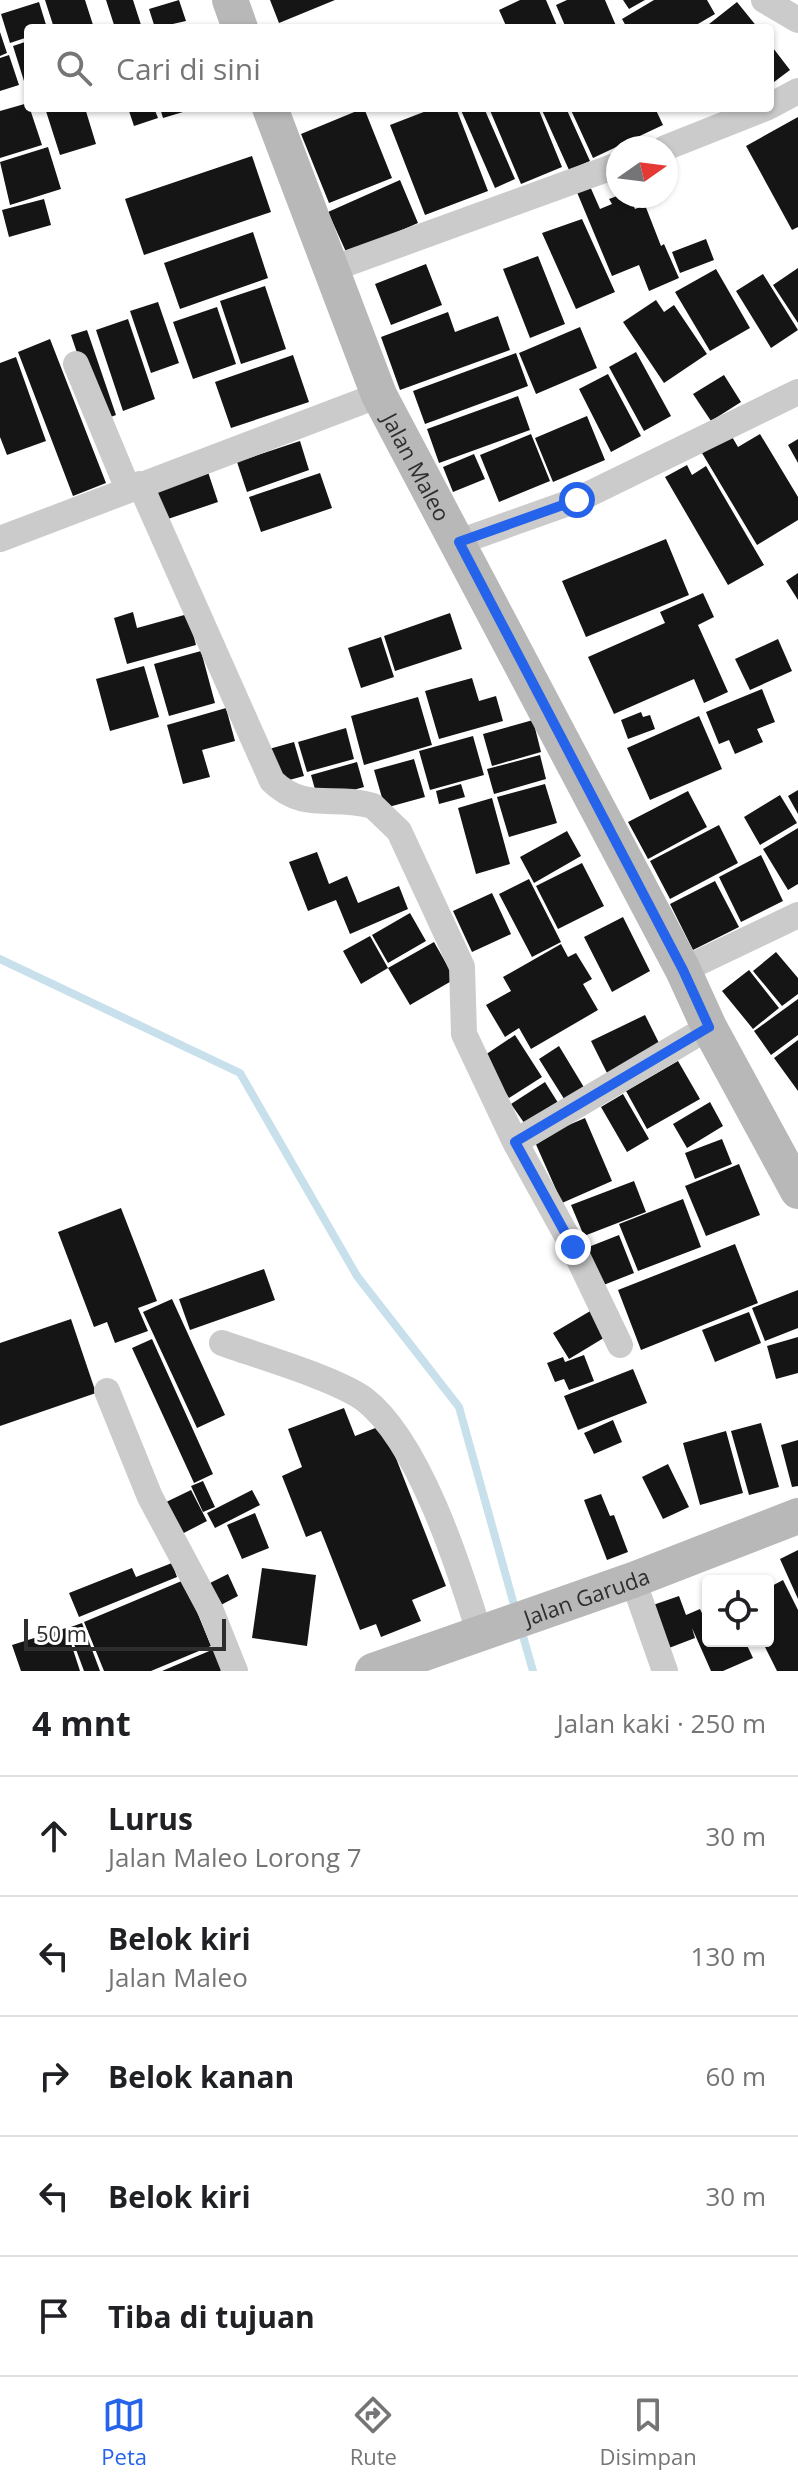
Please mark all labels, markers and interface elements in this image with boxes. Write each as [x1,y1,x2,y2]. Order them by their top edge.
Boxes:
search box [24,24,774,112]
icon: search [52,46,96,90]
text: Cari di sini [116,48,261,89]
north arrow [606,136,678,208]
street label: Jalan Maleo [375,406,458,526]
route start [559,482,595,518]
route end [555,1229,591,1265]
street label: Jalan Garuda [517,1560,654,1633]
map controls [702,1575,774,1647]
button: locate [702,1575,774,1647]
scale bar [24,1615,226,1651]
text: 50 m [36,1618,87,1648]
text: 4 mnt [32,1700,131,1746]
text: Jalan kaki · 250 m [557,1705,766,1741]
text: Lurus [108,1798,193,1839]
icon: ahead [32,1814,76,1858]
text: 30 m [705,1818,766,1854]
text: Jalan Maleo Lorong 7 [108,1839,362,1875]
text: Belok kiri [108,1918,251,1959]
icon: left [32,1934,76,1978]
text: 130 m [691,1938,766,1974]
text: Jalan Maleo [108,1959,248,1995]
icon: right [32,2054,76,2098]
text: Belok kanan [108,2056,294,2097]
text: 60 m [705,2058,766,2094]
icon: left [32,2174,76,2218]
text: Belok kiri [108,2176,251,2217]
text: 30 m [705,2178,766,2214]
icon: arrive [32,2294,76,2338]
text: Tiba di tujuan [108,2296,315,2337]
tab: Peta [101,2393,147,2471]
tab: Rute [350,2393,397,2471]
tab: Disimpan [600,2393,697,2471]

